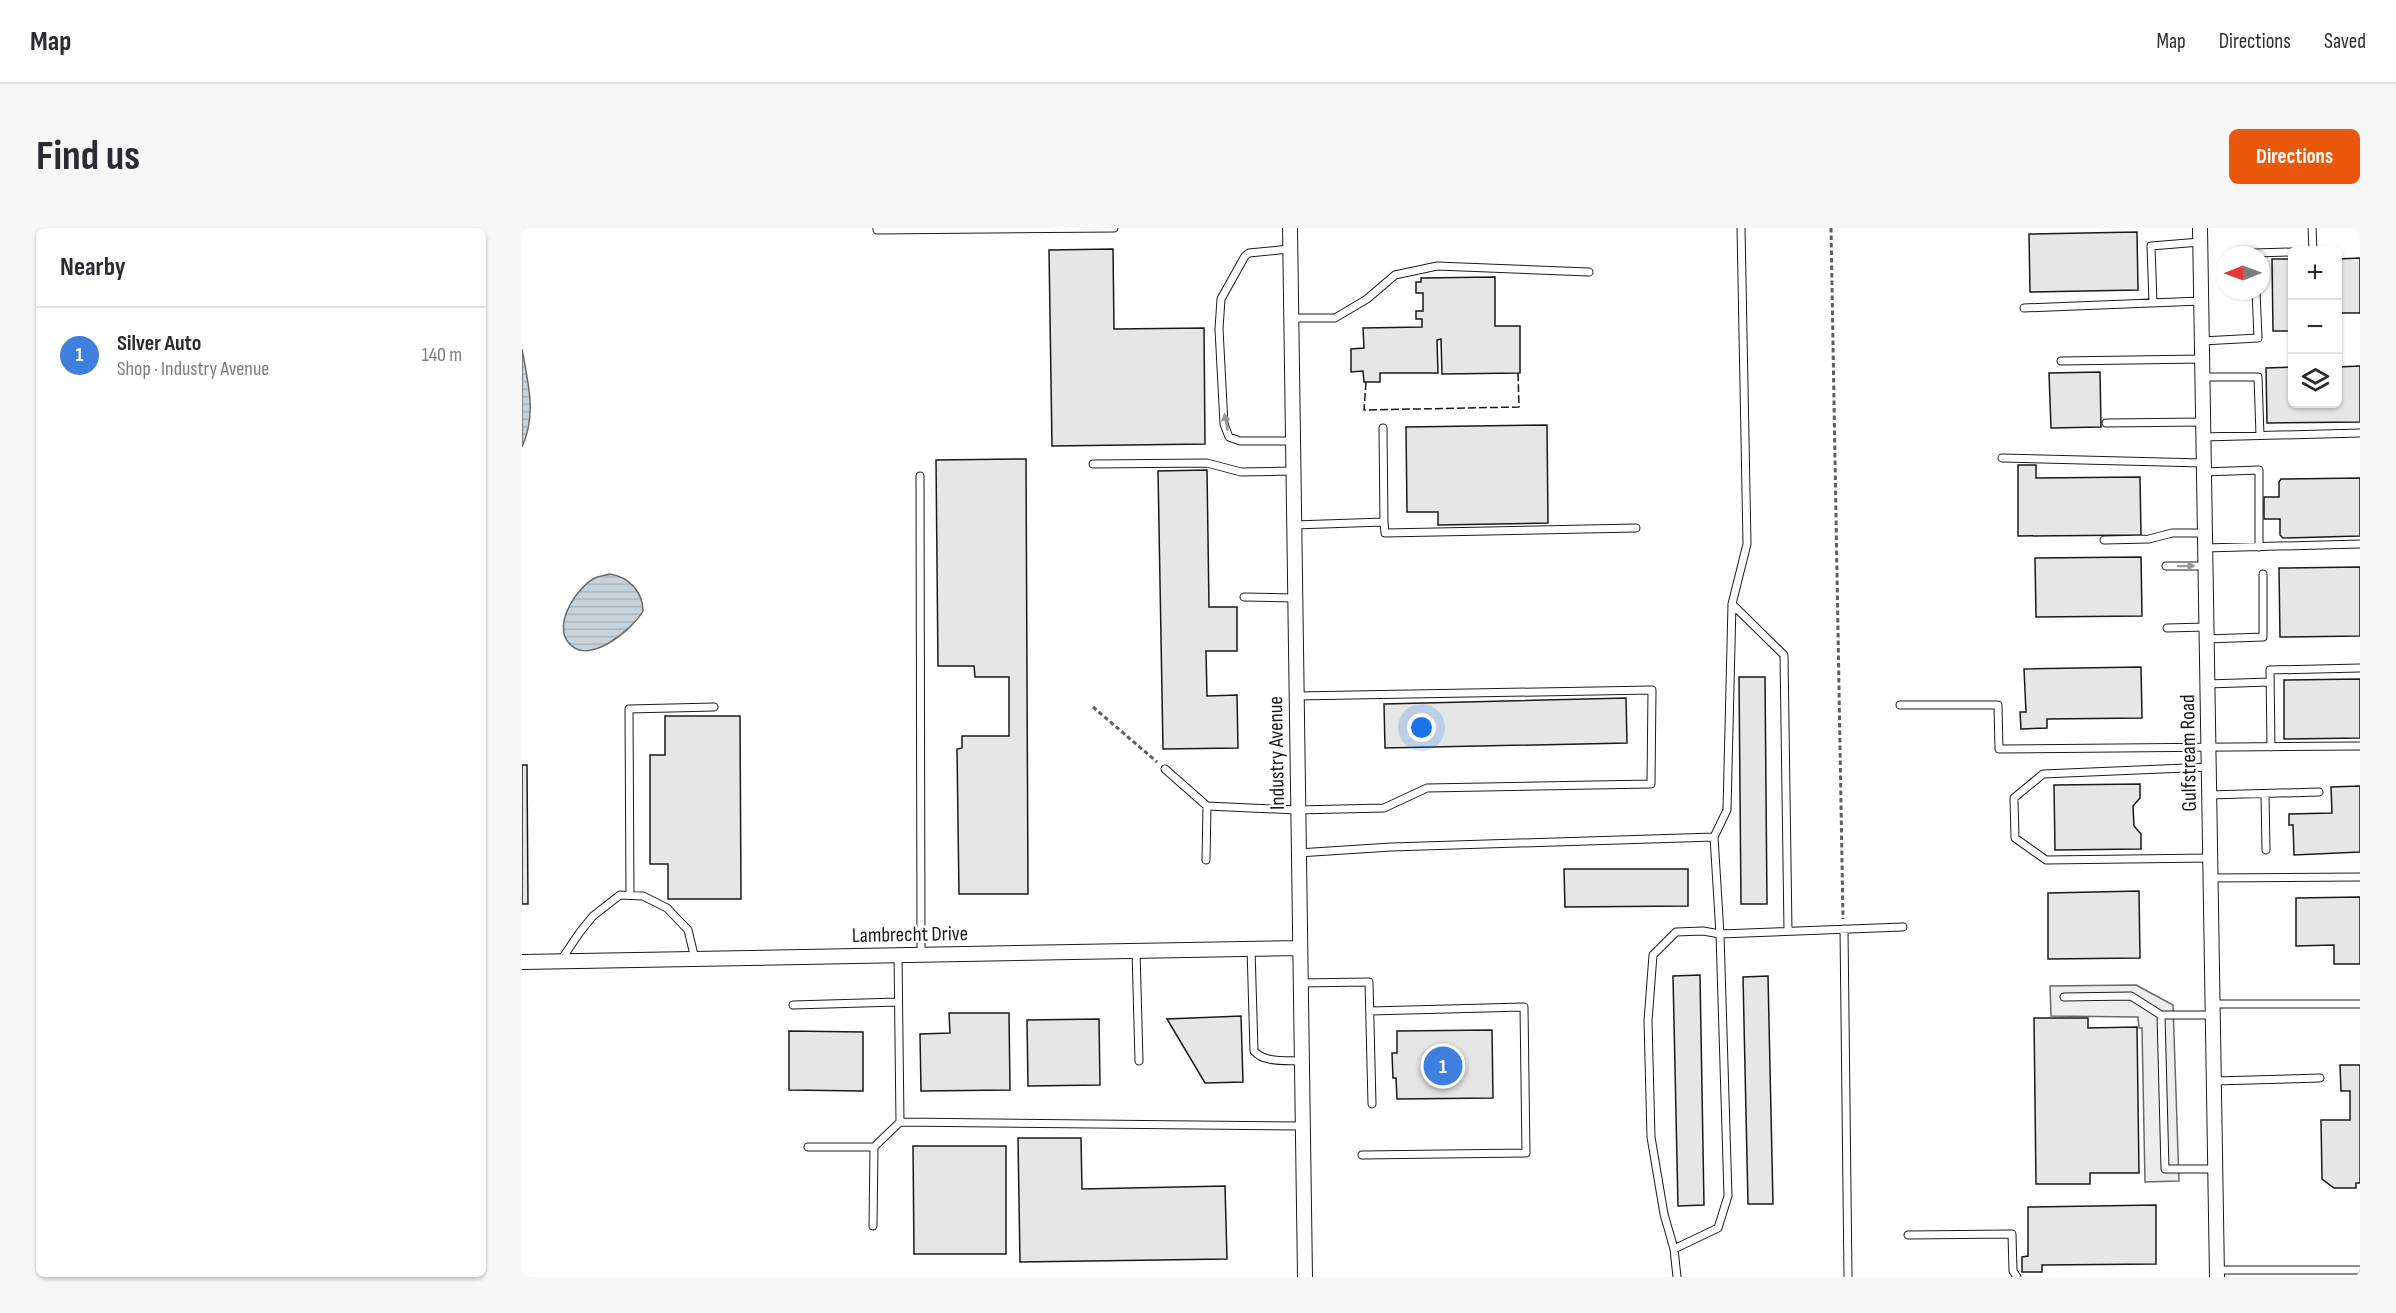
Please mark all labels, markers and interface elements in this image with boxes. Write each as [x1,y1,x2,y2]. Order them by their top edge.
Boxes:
text: Map [30,25,71,58]
text: Map [2156,29,2186,54]
text: Directions [2219,29,2291,54]
text: Saved [2324,29,2366,54]
button: Directions [2229,129,2360,184]
text: Find us [36,131,140,182]
north arrow [2216,246,2270,300]
map controls [2288,246,2342,408]
button: + [2288,246,2342,300]
text: Nearby [60,252,126,283]
button: − [2288,300,2342,354]
text: Silver Auto [117,330,201,357]
text: 1 [76,343,83,367]
text: 140 m [422,343,462,367]
button: layers [2288,354,2342,408]
text: Shop · Industry Avenue [117,357,269,381]
one-way arrow [1221,413,1230,432]
one-way arrow [2176,561,2195,571]
street label: Gulfstream Road [2175,694,2202,812]
street label: Industry Avenue [1263,696,1290,810]
your location [1407,713,1436,742]
street label: Lambrecht Drive [852,921,968,948]
pin: 1 [1424,1044,1462,1088]

